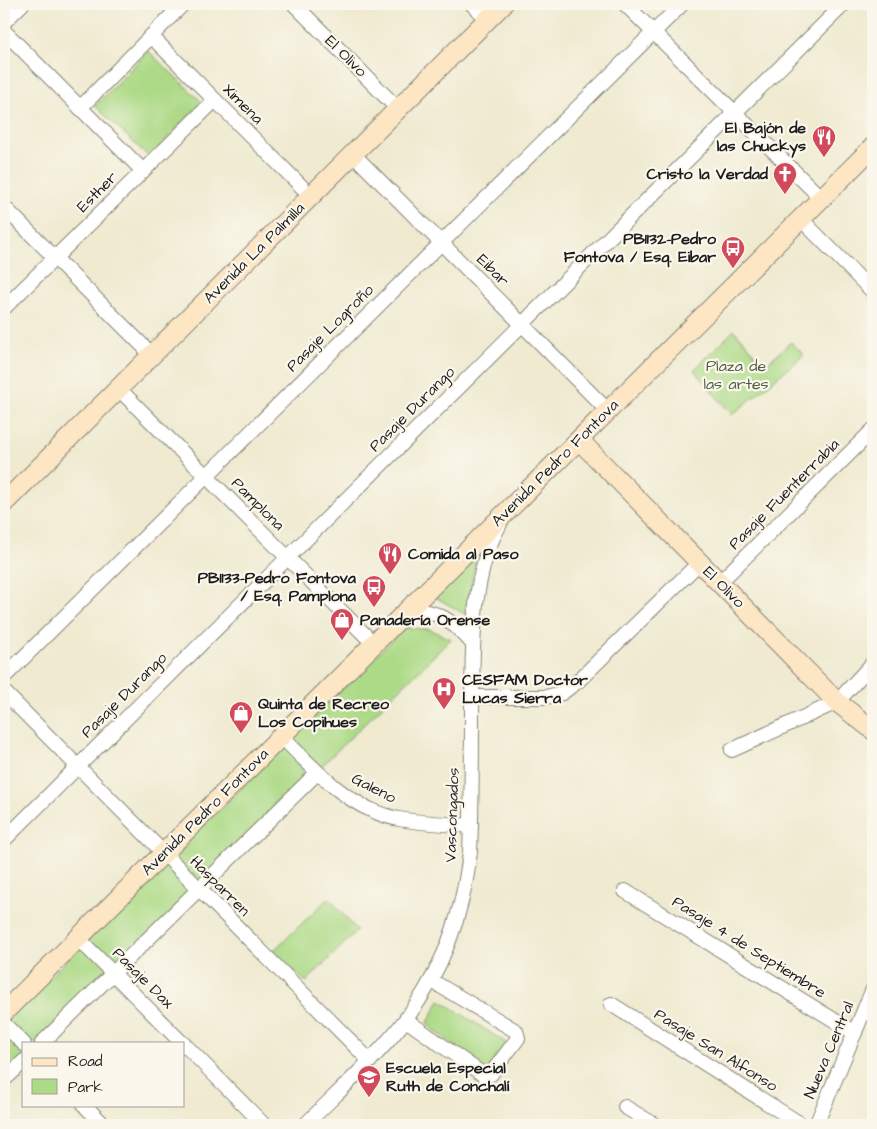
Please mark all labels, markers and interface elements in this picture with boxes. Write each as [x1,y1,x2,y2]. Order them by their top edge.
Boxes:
street label: El Olivo [320,30,372,82]
street label: Ximena [218,79,268,129]
place label: El Bajón de las Chuckys [717,117,806,158]
restaurant icon: El Bajón de las Chuckys [811,124,837,158]
church icon: Cristo la Verdad [772,161,798,195]
place label: Cristo la Verdad [646,163,769,185]
street label: Esther [72,167,122,217]
street label: Avenida La Palmilla [199,198,309,308]
place label: PB1132-Pedro Fontova / Esq. Eibar [564,228,717,268]
bus stop icon: PB1132-Pedro Fontova / Esq. Eibar [720,235,746,269]
street label: Eibar [472,249,514,291]
street label: Pasaje Logroño [281,279,379,377]
park label: Plaza de las artes [703,355,769,395]
street label: Pasaje Durango [364,361,460,457]
street label: Avenida Pedro Fontova [487,395,623,531]
street label: Pasaje Fuenterrabia [724,434,844,554]
street label: Pamplona [226,472,290,536]
restaurant icon: Comida al Paso [377,541,403,575]
place label: Comida al Paso [408,543,519,565]
street label: El Olivo [698,561,750,613]
place label: PB1133-Pedro Fontova / Esq. Pamplona [198,567,357,607]
bus stop icon: PB1133-Pedro Fontova / Esq. Pamplona [361,574,387,608]
shop icon: Panadería Orense [329,607,355,641]
place label: Panadería Orense [360,609,490,631]
street label: Pasaje Durango [76,647,172,743]
place label: CESFAM Doctor Lucas Sierra [462,669,588,709]
hospital icon: CESFAM Doctor Lucas Sierra [431,676,457,710]
place label: Quinta de Recreo Los Copihues [258,693,390,733]
shop icon: Quinta de Recreo Los Copihues [228,700,254,734]
street label: Avenida Pedro Fontova [137,744,273,880]
street label: Galeno [348,767,400,809]
street label: Vascongados [439,767,466,863]
street label: Hasparren [185,851,255,921]
street label: Pasaje 4 de Septiembre [668,891,830,1003]
street label: Pasaje Dax [107,942,179,1014]
street label: Nueva Central [799,998,859,1102]
street label: Pasaje San Alfonso [650,1003,782,1097]
legend [22,1042,185,1106]
text: Road [68,1051,103,1072]
place label: Escuela Especial Ruth de Conchalí [386,1057,510,1097]
school or university icon: Escuela Especial Ruth de Conchalí [356,1064,382,1098]
text: Park [68,1077,103,1098]

